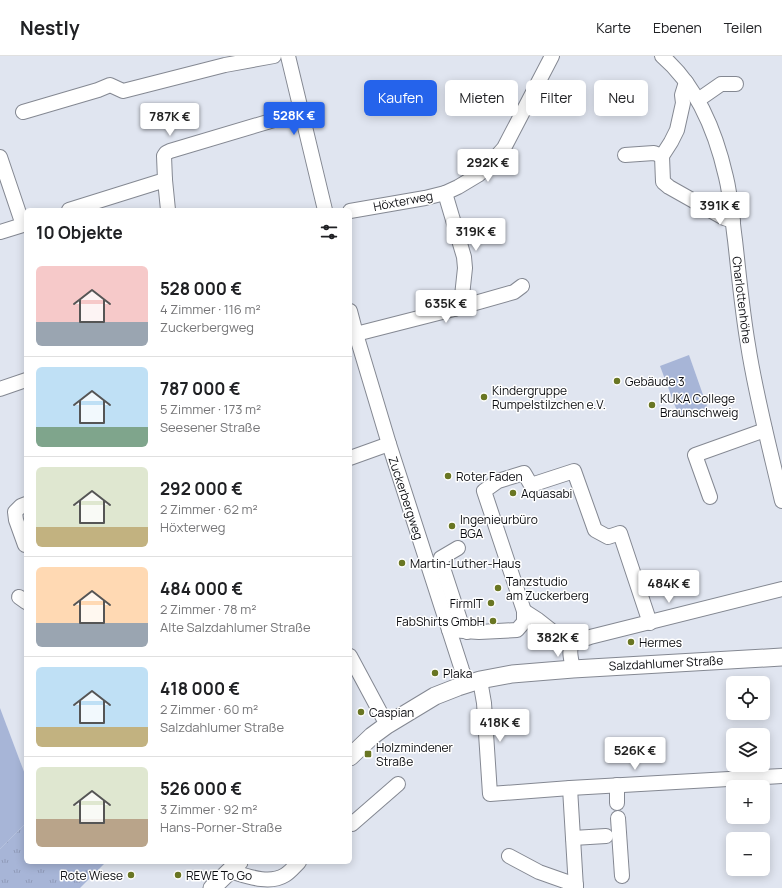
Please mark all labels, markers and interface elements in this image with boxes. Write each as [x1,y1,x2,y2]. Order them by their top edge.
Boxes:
text: Nestly [20,15,80,41]
text: Karte [596,18,631,37]
text: Ebenen [653,18,702,37]
text: Teilen [724,18,762,37]
chip: Kaufen [364,80,437,116]
chip: Mieten [445,80,518,116]
chip: Filter [526,80,586,116]
chip: Neu [594,80,648,116]
pin: 528K € [261,102,327,136]
pin: 787K € [137,103,203,137]
text: 528K € [273,106,315,124]
text: 787K € [149,107,191,125]
pin: 292K € [455,149,521,183]
text: 292K € [466,153,510,171]
street label: Höxterweg [372,187,434,215]
pin: 391K € [687,192,753,226]
text: 391K € [700,196,740,214]
pin: 319K € [443,218,509,252]
text: 10 Objekte [36,221,123,244]
icon: filters [318,221,340,243]
text: 319K € [456,222,496,240]
street label: Charlottenhöhe [728,255,756,345]
text: 528 000 € [160,277,242,300]
icon: home [68,282,116,330]
pin: 635K € [413,290,479,324]
text: 635K € [425,294,467,312]
text: 4 Zimmer · 116 m² [160,300,261,318]
text: Zuckerbergweg [160,318,254,336]
place label: Gebäude 3 [625,373,685,390]
marker: Gebäude 3 [612,376,622,386]
text: 787 000 € [160,377,241,400]
place label: Kindergruppe Rumpelstilzchen e.V. [492,382,606,413]
icon: home [68,383,116,431]
place label: KUKA College Braunschweig [660,390,738,421]
marker: Kindergruppe Rumpelstilzchen e.V. [479,392,489,402]
text: 5 Zimmer · 173 m² [160,400,261,418]
marker: KUKA College Braunschweig [647,400,657,410]
text: Seesener Straße [160,418,260,436]
street label: Zuckerbergweg [385,454,427,542]
place label: Roter Faden [456,468,523,485]
marker: Roter Faden [443,471,453,481]
text: 292 000 € [160,477,243,500]
icon: home [68,483,116,531]
place label: Aquasabi [521,485,572,502]
marker: Aquasabi [508,488,518,498]
text: 2 Zimmer · 62 m² [160,500,258,518]
place label: Ingenieurbüro BGA [460,511,538,542]
text: Höxterweg [160,518,226,536]
marker: Ingenieurbüro BGA [447,521,457,531]
place label: Martin-Luther-Haus [410,555,521,572]
marker: Martin-Luther-Haus [397,558,407,568]
pin: 484K € [636,570,702,604]
place label: Tanzstudio am Zuckerberg [506,573,589,604]
text: 484K € [647,574,691,592]
text: 484 000 € [160,577,243,600]
icon: home [68,583,116,631]
marker: Tanzstudio am Zuckerberg [493,583,503,593]
place label: FirmIT [450,595,484,612]
marker: FirmIT [486,598,496,608]
text: 2 Zimmer · 78 m² [160,600,256,618]
place label: FabShirts GmbH [396,613,485,630]
marker: FabShirts GmbH [488,616,498,626]
text: Alte Salzdahlumer Straße [160,618,311,636]
pin: 382K € [525,624,591,658]
text: 382K € [537,628,579,646]
place label: Hermes [639,634,682,651]
marker: Hermes [626,637,636,647]
street label: Salzdahlumer Straße [608,652,724,674]
place label: Plaka [443,665,472,682]
marker: Plaka [430,668,440,678]
map controls [726,676,770,876]
button: locate [726,676,770,720]
text: 418 000 € [160,677,240,700]
icon: home [68,683,116,731]
text: 2 Zimmer · 60 m² [160,700,258,718]
place label: Caspian [369,704,414,721]
marker: Caspian [356,707,366,717]
pin: 418K € [467,709,533,743]
text: 418K € [479,713,521,731]
text: Salzdahlumer Straße [160,718,284,736]
button: layers [726,728,770,772]
pin: 526K € [602,737,668,771]
place label: Holzmindener Straße [376,739,454,770]
text: 526K € [614,741,656,759]
marker: Holzmindener Straße [363,749,373,759]
text: 526 000 € [160,777,242,800]
button: + [726,780,770,824]
icon: home [68,783,116,831]
text: 3 Zimmer · 92 m² [160,800,258,818]
text: Hans-Porner-Straße [160,818,282,836]
button: − [726,832,770,876]
place label: Rote Wiese [60,867,123,884]
place label: REWE To Go [186,867,252,884]
marker: Rote Wiese [126,870,136,880]
marker: REWE To Go [173,870,183,880]

